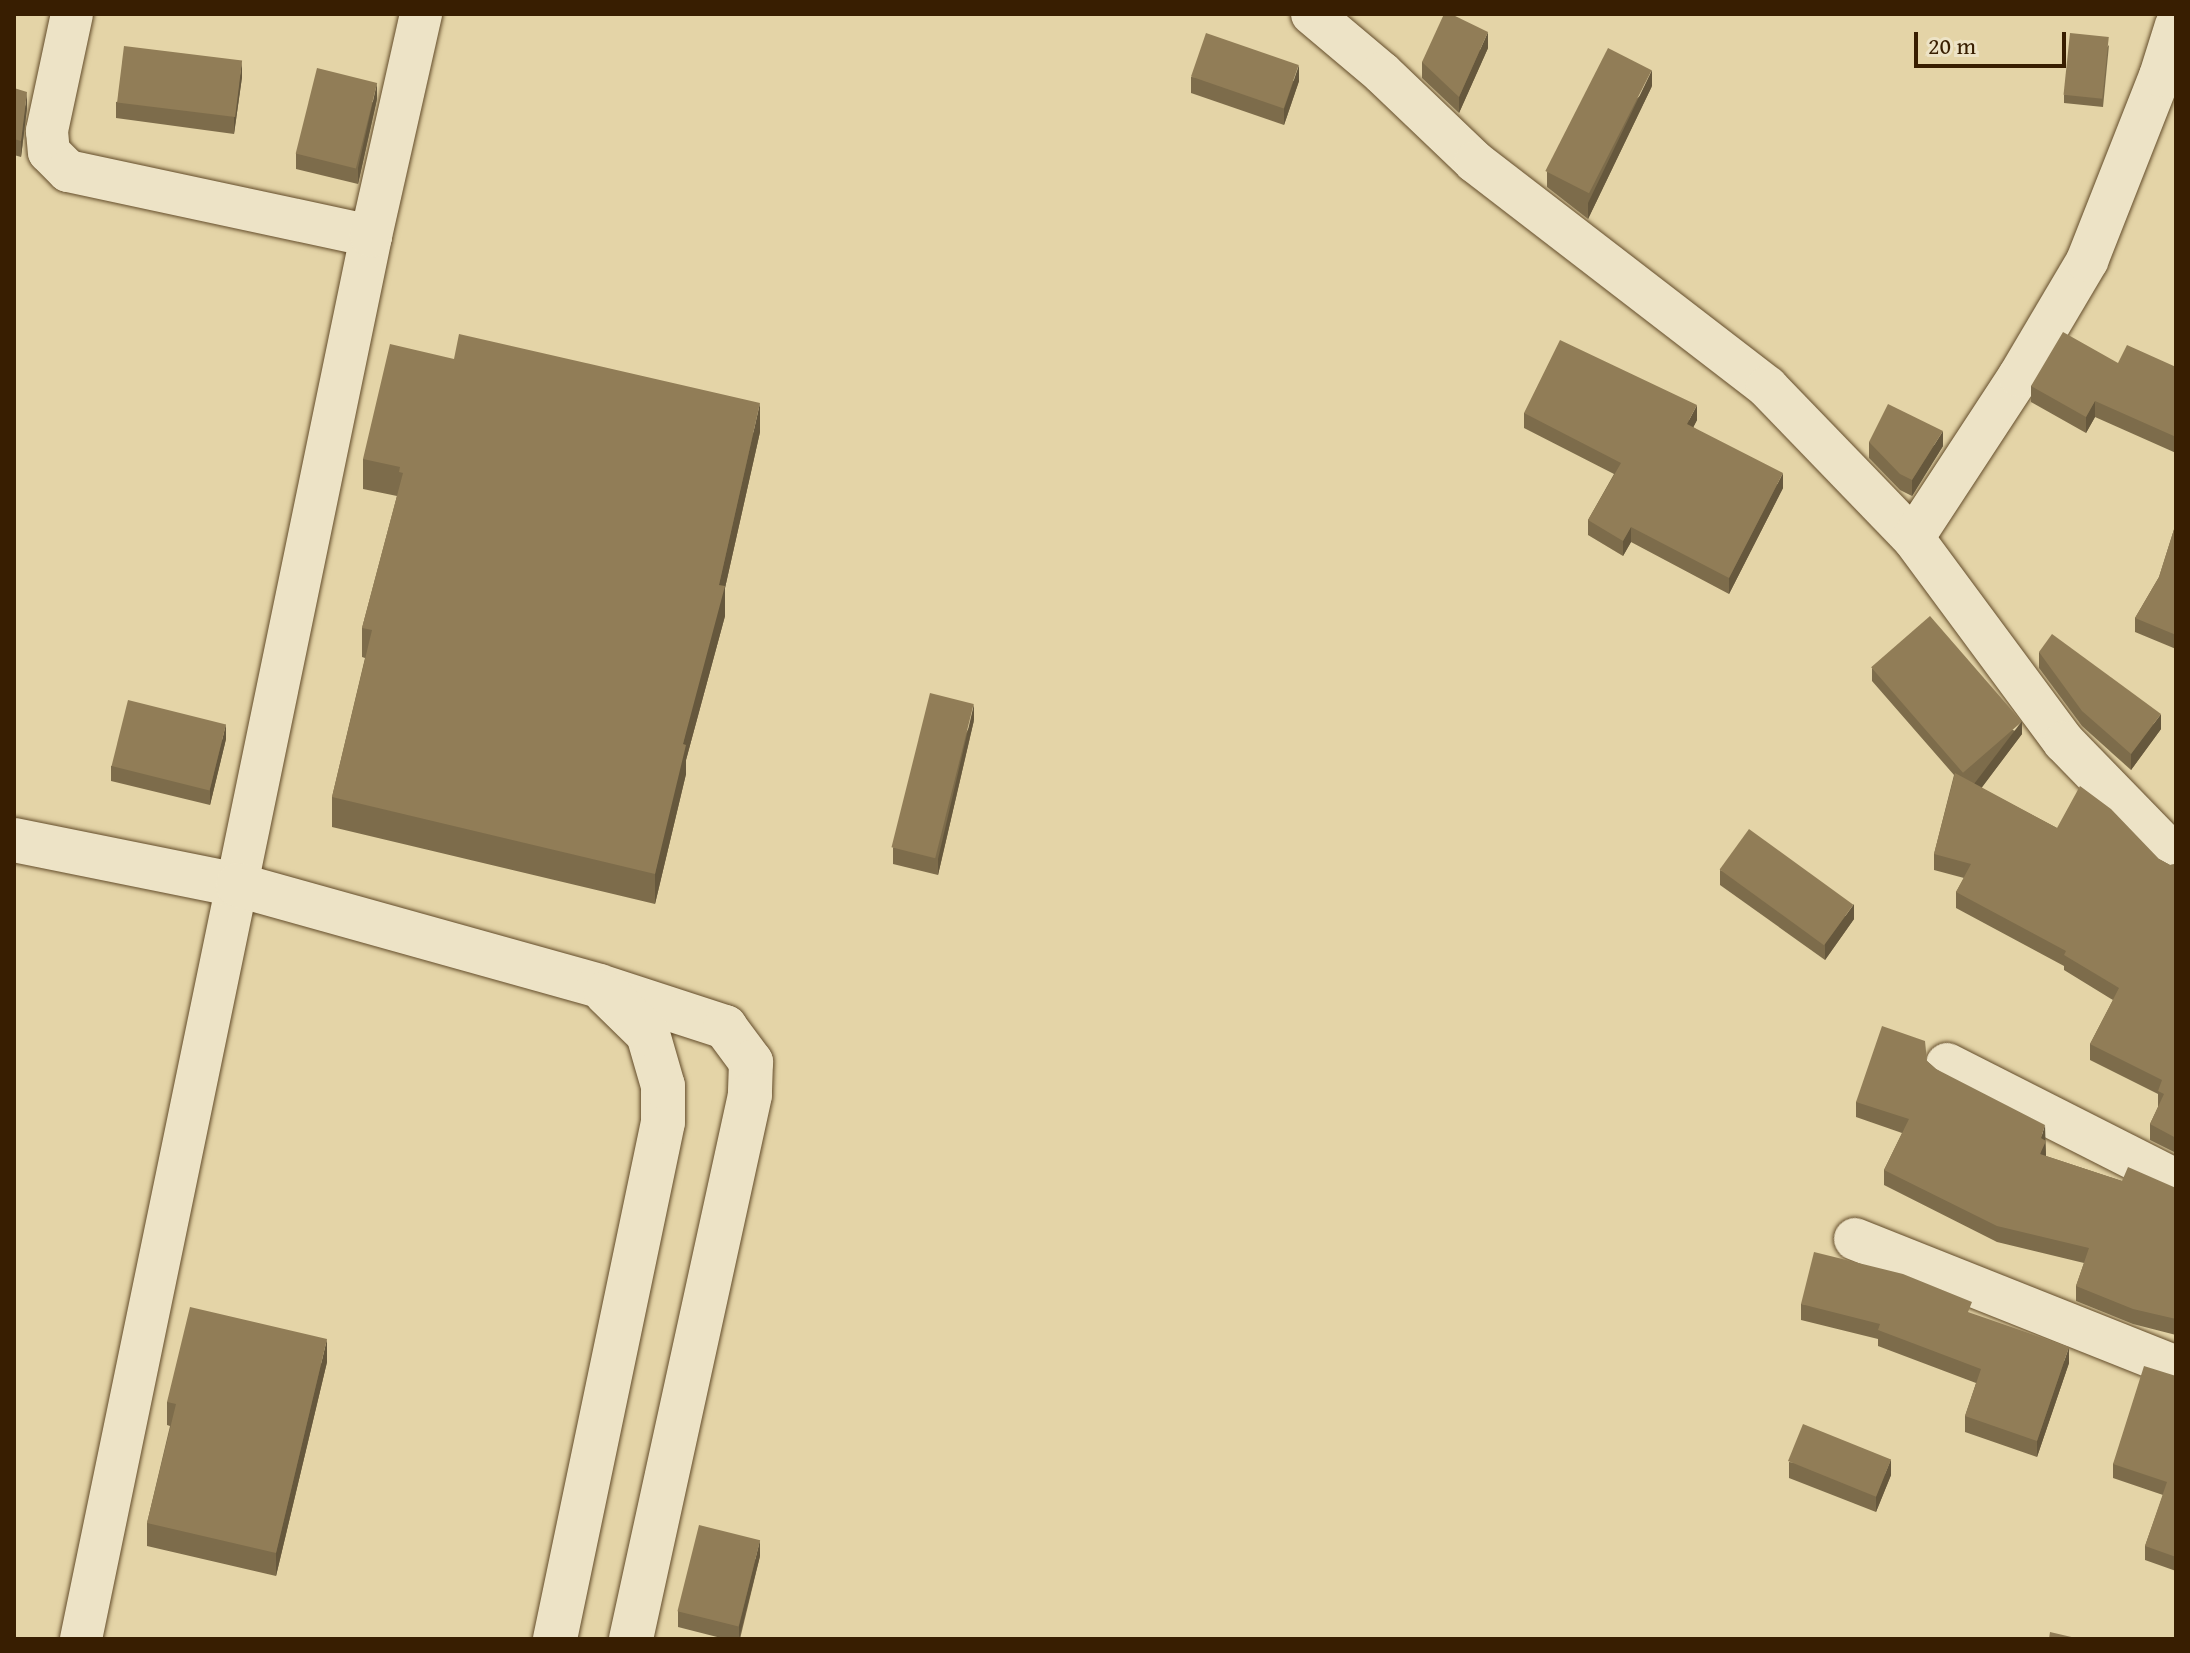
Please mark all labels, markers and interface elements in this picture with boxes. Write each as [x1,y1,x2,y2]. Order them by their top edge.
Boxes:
scale bar [1918,16,2070,66]
text: 20 m [1928,28,1976,63]

